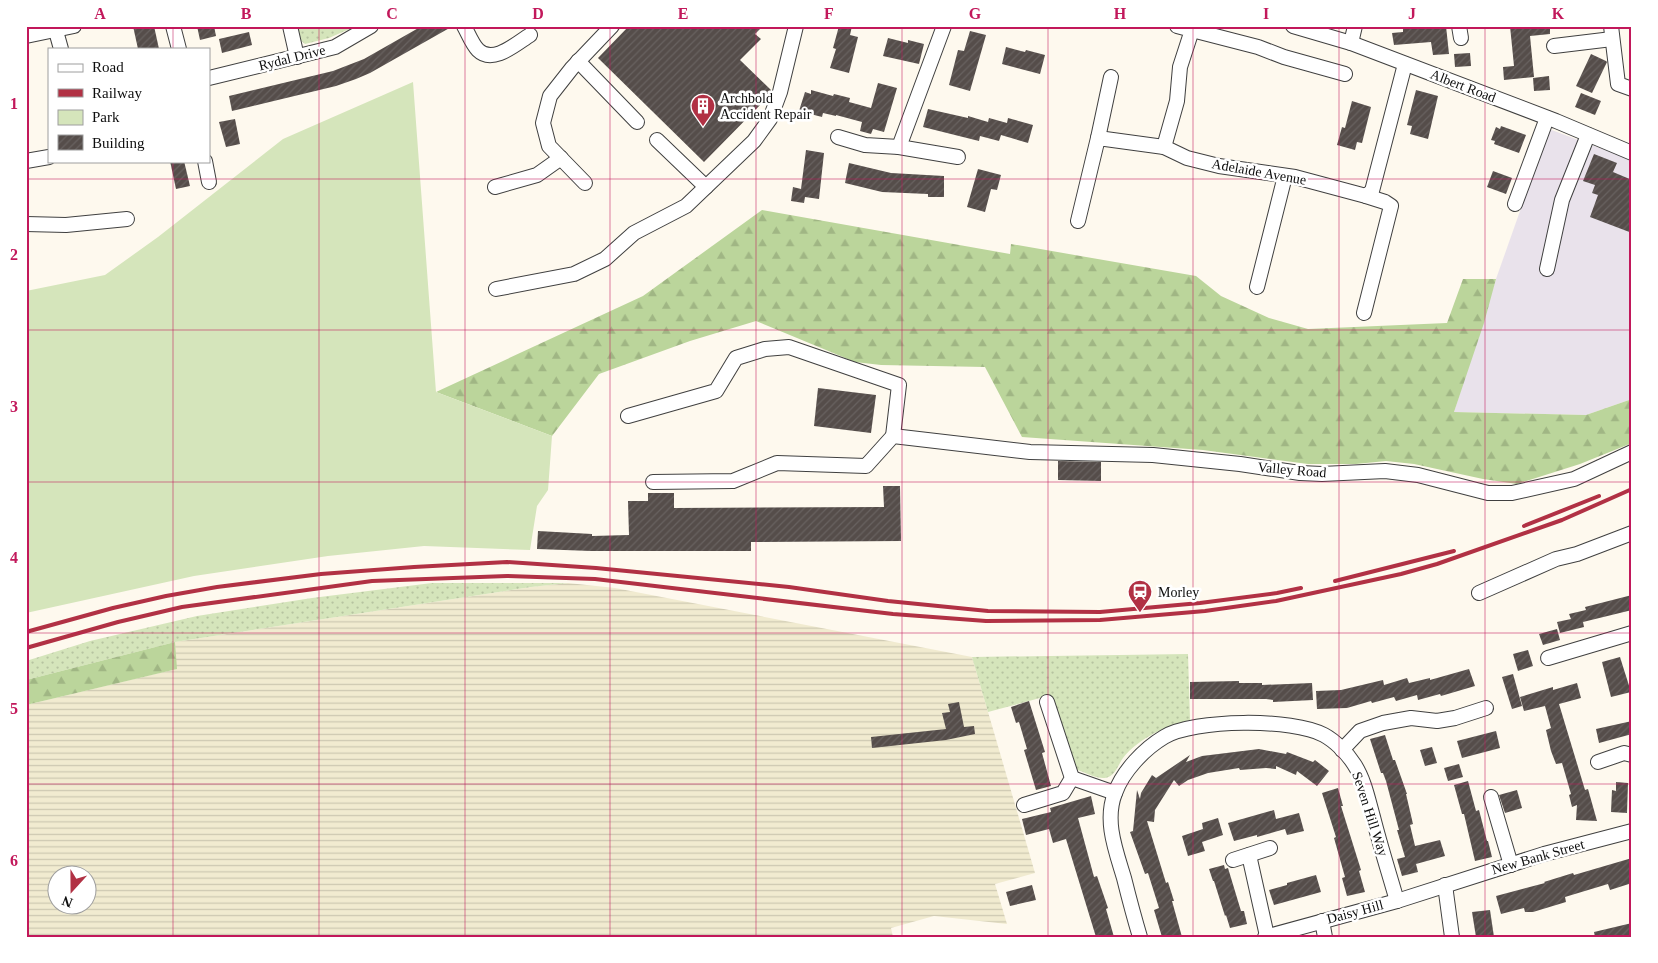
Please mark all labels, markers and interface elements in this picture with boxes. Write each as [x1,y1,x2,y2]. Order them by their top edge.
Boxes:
text: A [94,5,106,22]
text: B [241,5,252,22]
text: C [386,5,398,22]
text: D [532,5,544,22]
text: E [678,5,688,22]
text: F [824,5,834,22]
text: G [969,5,982,22]
text: H [1114,5,1127,22]
text: I [1263,5,1269,22]
text: J [1408,5,1416,22]
text: K [1552,5,1565,22]
street label: Rydal Drive [257,42,327,74]
legend [48,48,210,162]
text: Road [92,59,124,75]
street label: Albert Road [1428,67,1498,105]
text: Railway [92,85,142,101]
place label: Archbold Accident Repair [720,91,812,122]
building icon: Archbold Accident Repair [690,93,716,127]
text: 1 [10,95,18,112]
text: Park [92,109,120,125]
text: Building [92,135,145,151]
street label: Adelaide Avenue [1211,156,1307,188]
text: 2 [10,246,18,263]
text: 3 [10,398,18,415]
street label: Valley Road [1257,460,1327,480]
text: 4 [10,549,18,566]
station icon: Morley [1127,579,1153,613]
place label: Morley [1158,585,1199,600]
text: 5 [10,700,18,717]
street label: Seven Hill Way [1349,770,1391,858]
street label: New Bank Street [1490,837,1586,877]
text: 6 [10,852,18,869]
north arrow [48,866,98,916]
text: N [60,893,75,910]
street label: Daisy Hill [1325,897,1385,927]

